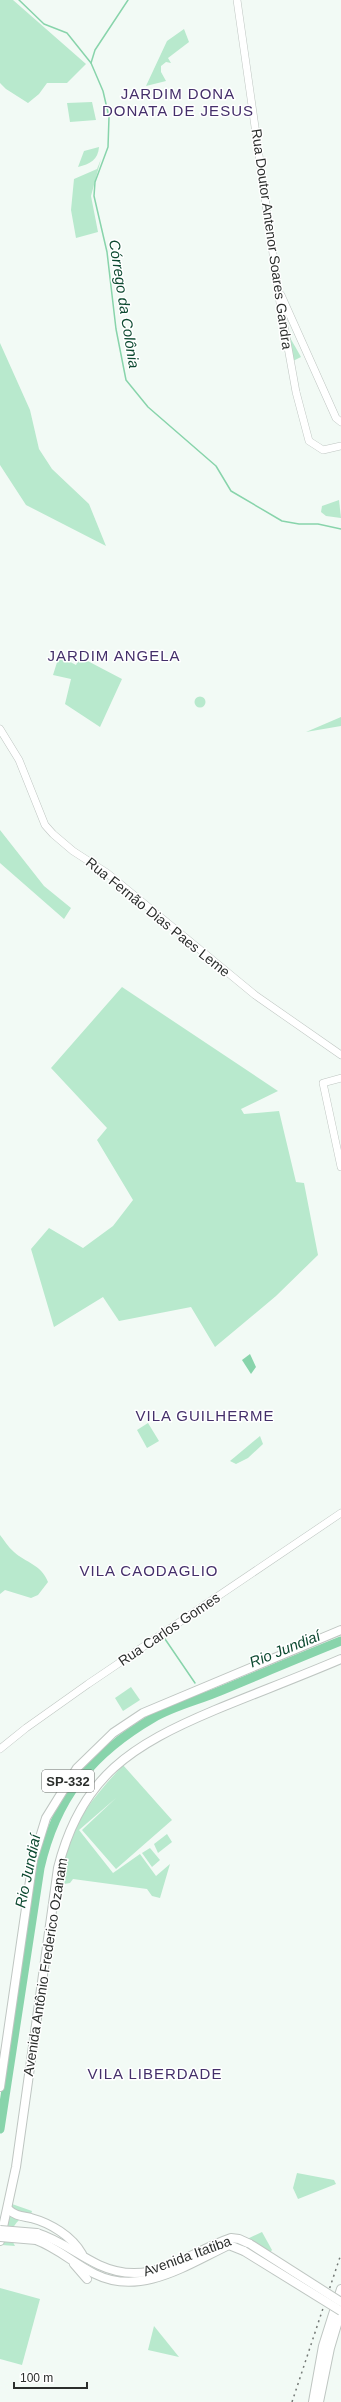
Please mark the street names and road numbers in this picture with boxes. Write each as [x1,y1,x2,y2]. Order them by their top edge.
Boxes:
street label: Rua Doutor Antenor Soares Gandra [249,128,295,351]
street label: Rua Fernão Dias Paes Leme [83,854,233,980]
street label: Rua Carlos Gomes [115,1589,223,1669]
road number: SP-332 [42,1770,94,1792]
street label: Avenida Antônio Frederico Ozanam [20,1857,70,2077]
street label: Avenida Itatiba [141,2233,233,2279]

